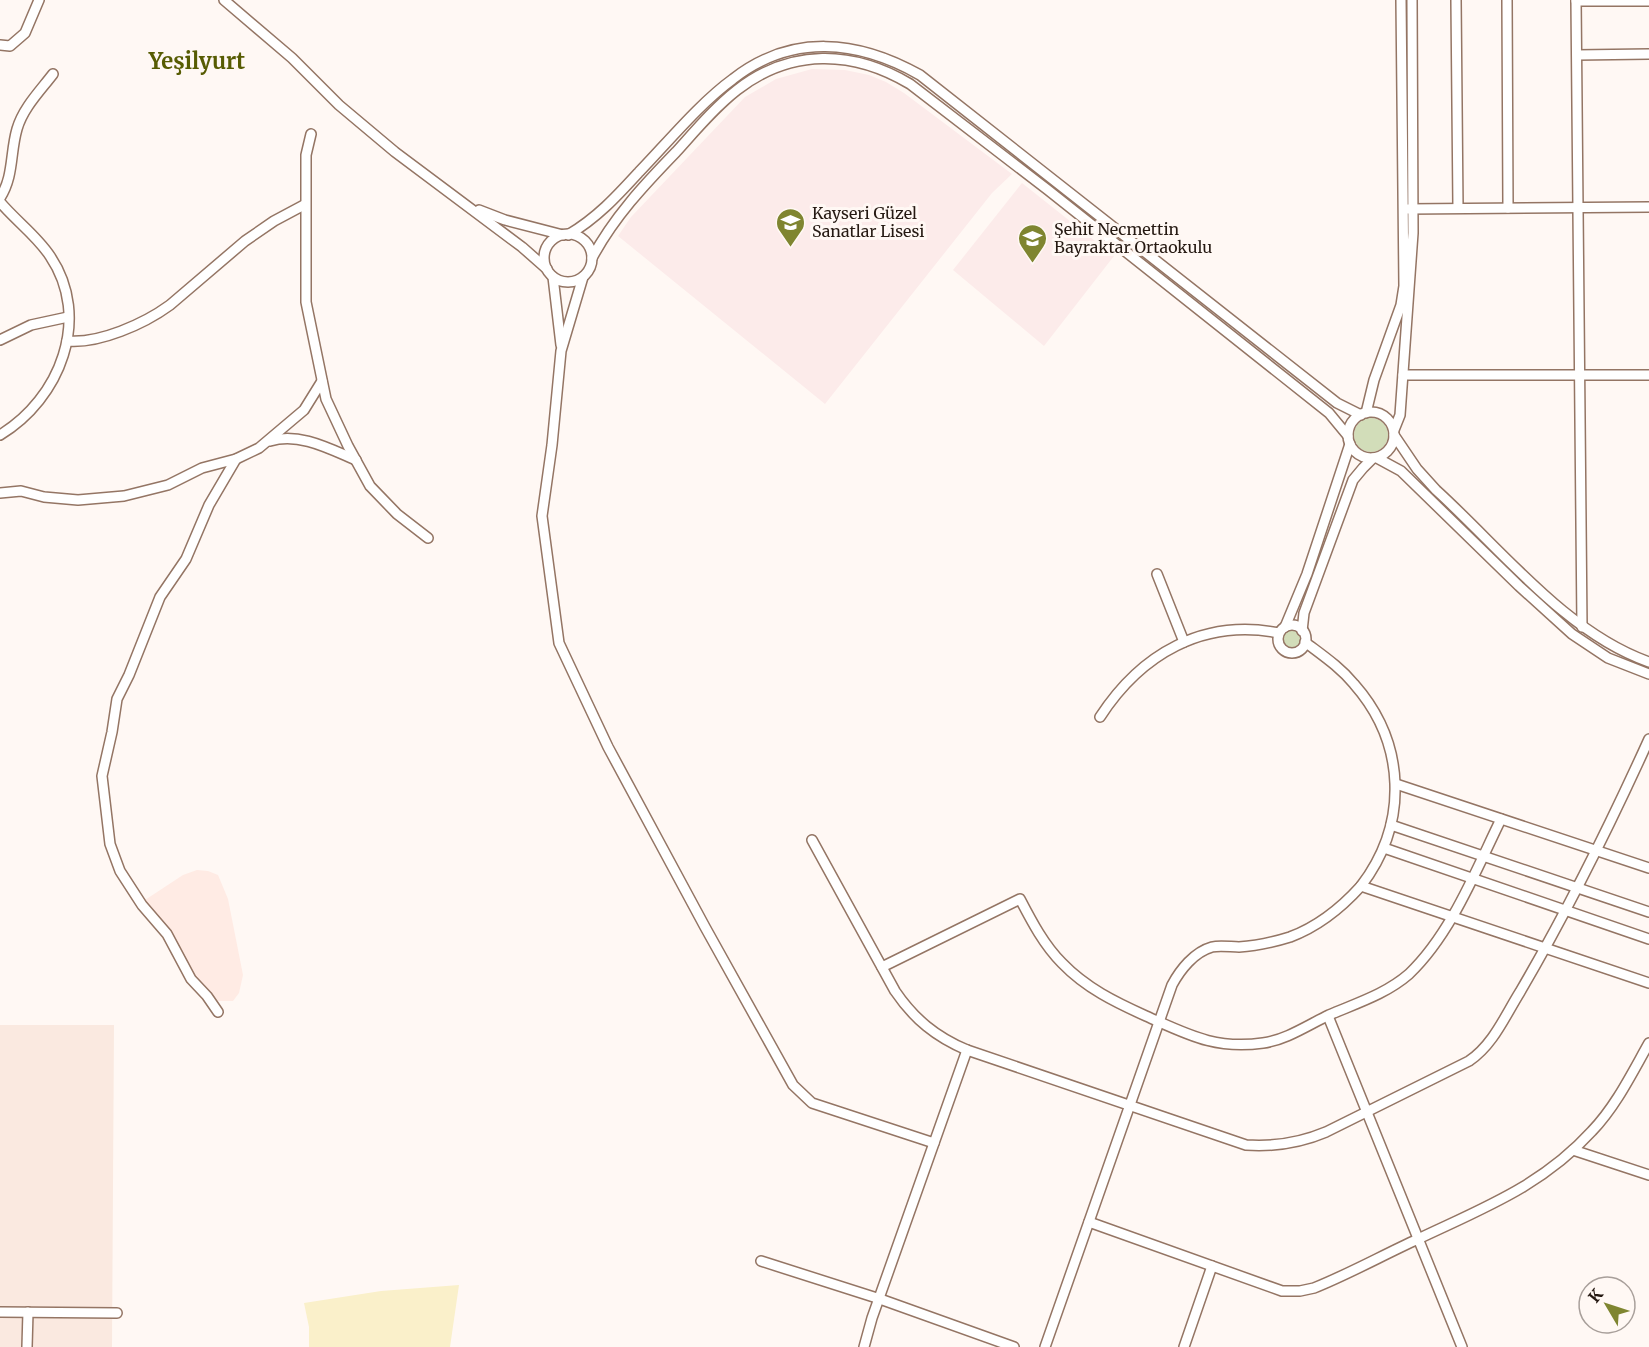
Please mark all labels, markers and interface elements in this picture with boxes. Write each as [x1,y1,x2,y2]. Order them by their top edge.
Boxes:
district label: Yeşilyurt [148,47,245,75]
place label: Kayseri Güzel Sanatlar Lisesi [812,203,924,241]
school or university icon: Kayseri Güzel Sanatlar Lisesi [775,206,807,248]
place label: Şehit Necmettin Bayraktar Ortaokulu [1054,219,1212,257]
school or university icon: Şehit Necmettin Bayraktar Ortaokulu [1017,222,1049,264]
north arrow [1577,1275,1637,1335]
text: K [1584,1285,1607,1306]

